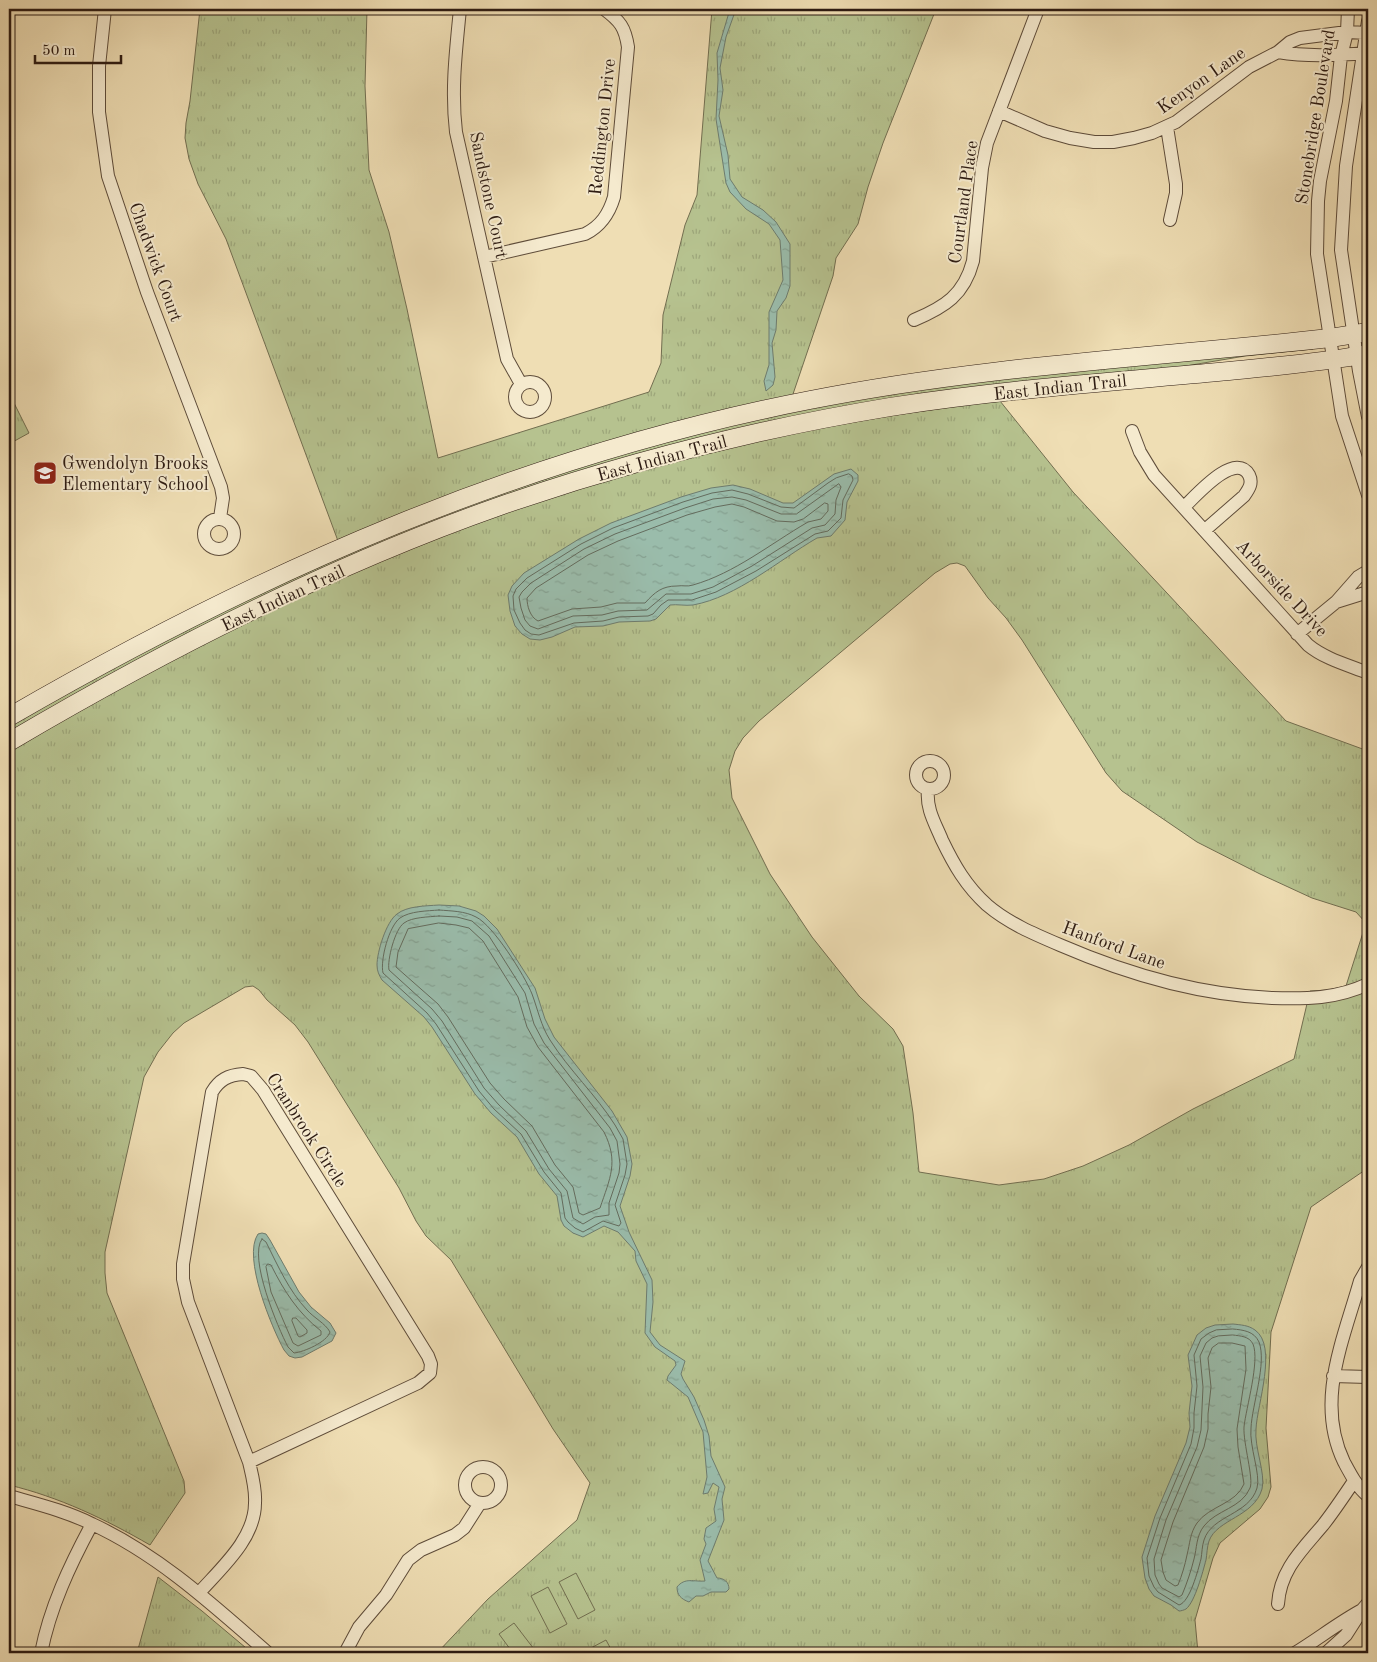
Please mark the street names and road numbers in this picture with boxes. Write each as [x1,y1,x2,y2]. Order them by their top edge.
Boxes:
street label: Stonebridge Boulevard [1293,28,1339,206]
street label: Kenyon Lane [1154,44,1249,118]
street label: Reddington Drive [587,58,619,196]
street label: Sandstone Court [466,130,510,260]
street label: Courtland Place [946,139,982,265]
street label: Chadwick Court [125,200,185,324]
street label: East Indian Trail [993,372,1128,404]
street label: East Indian Trail [595,433,729,485]
street label: Arborside Drive [1232,537,1331,641]
street label: East Indian Trail [219,562,348,635]
street label: Hanford Lane [1060,919,1168,973]
street label: Cranbrook Circle [263,1070,350,1191]

